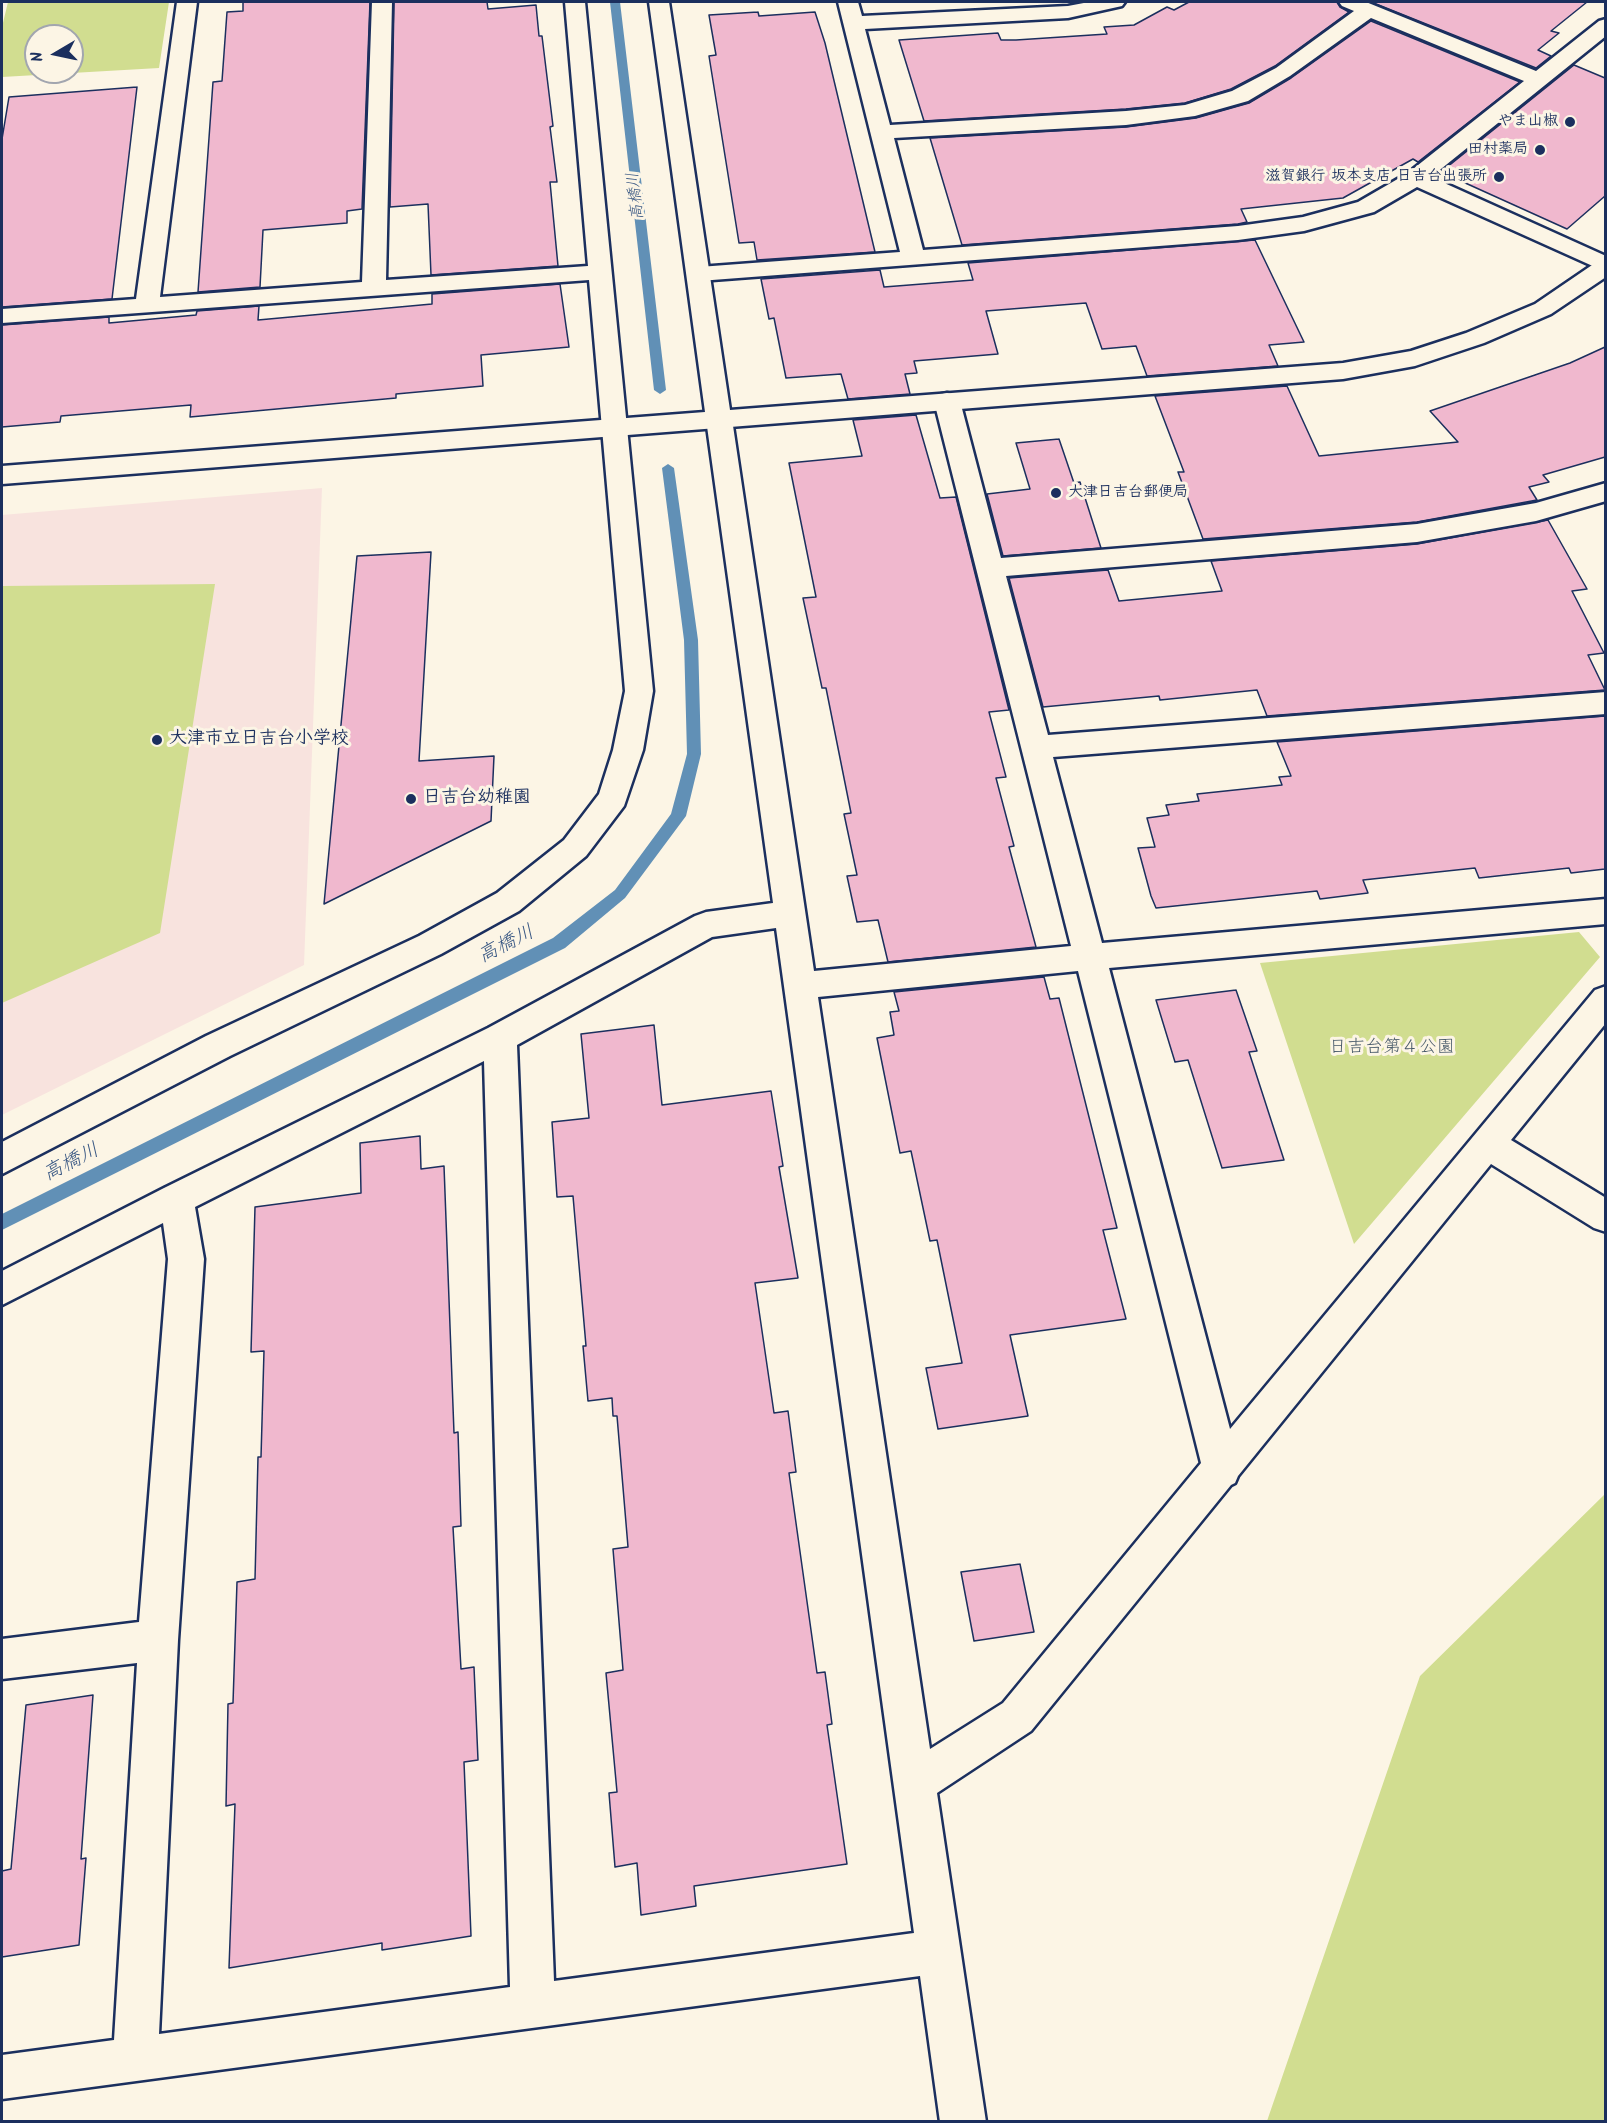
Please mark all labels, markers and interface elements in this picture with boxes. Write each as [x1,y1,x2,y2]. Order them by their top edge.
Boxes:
north arrow [24,24,84,84]
text: N [25,50,51,64]
place label: やま山椒 [1498,113,1558,131]
marker: やま山椒 [1563,115,1577,129]
place label: 田村薬局 [1468,141,1528,159]
marker: 田村薬局 [1533,143,1547,157]
place label: 滋賀銀行 坂本支店 日吉台出張所 [1265,168,1487,186]
marker: 滋賀銀行 坂本支店 日吉台出張所 [1492,170,1506,184]
water label: 高橋川 [625,171,649,221]
place label: 大津日吉台郵便局 [1068,484,1188,502]
marker: 大津日吉台郵便局 [1049,486,1063,500]
place label: 大津市立日吉台小学校 [169,729,349,751]
marker: 大津市立日吉台小学校 [150,733,164,747]
place label: 日吉台幼稚園 [423,788,531,810]
marker: 日吉台幼稚園 [404,792,418,806]
water label: 高橋川 [475,922,539,970]
park label: 日吉台第４公園 [1329,1038,1455,1060]
water label: 高橋川 [40,1140,104,1188]

